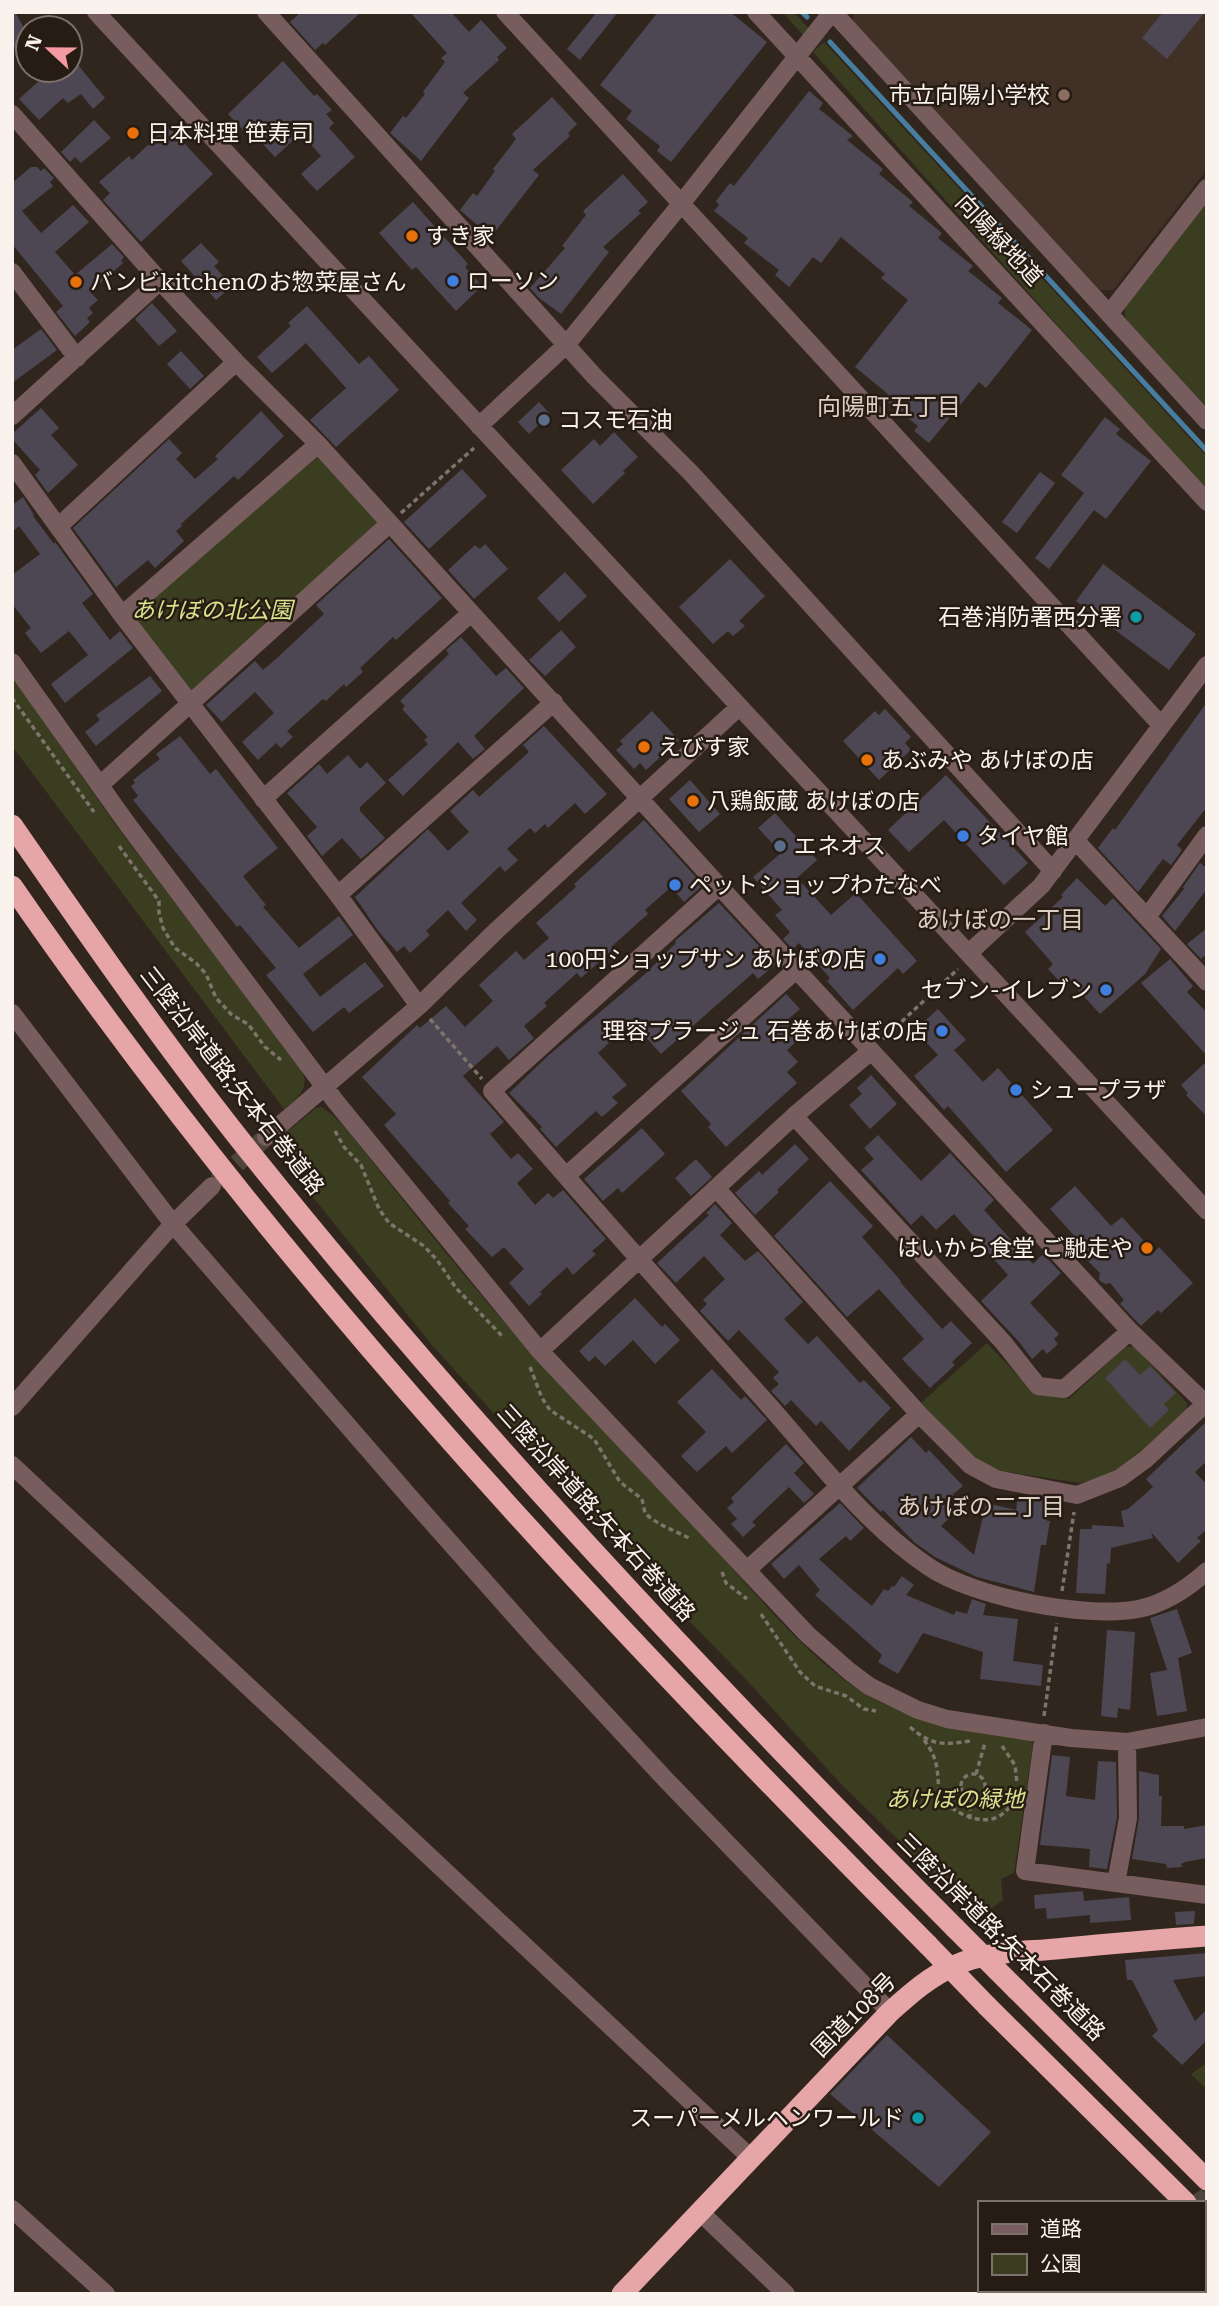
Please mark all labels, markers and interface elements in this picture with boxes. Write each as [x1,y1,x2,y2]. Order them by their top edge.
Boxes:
north arrow [14,14,84,84]
text: N [20,31,47,54]
place label: 市立向陽小学校 [889,82,1050,109]
marker: 市立向陽小学校 [1056,87,1072,103]
place label: 日本料理 笹寿司 [147,120,314,147]
marker: 日本料理 笹寿司 [125,125,141,141]
street label: 向陽緑地道 [950,189,1048,291]
place label: すき家 [426,223,495,250]
marker: すき家 [404,228,420,244]
place label: ローソン [467,268,559,295]
place label: バンビkitchenのお惣菜屋さん [90,269,407,296]
marker: ローソン [445,273,461,289]
marker: バンビkitchenのお惣菜屋さん [68,274,84,290]
district label: 向陽町五丁目 [817,393,961,421]
place label: コスモ石油 [558,407,673,434]
marker: コスモ石油 [536,412,552,428]
park label: あけぼの北公園 [132,597,296,624]
place label: 石巻消防署西分署 [938,604,1122,631]
marker: 石巻消防署西分署 [1128,609,1144,625]
place label: えびす家 [658,734,750,761]
marker: えびす家 [636,739,652,755]
place label: あぶみや あけぼの店 [881,747,1094,774]
marker: あぶみや あけぼの店 [859,752,875,768]
place label: 八鶏飯蔵 あけぼの店 [707,788,920,815]
marker: 八鶏飯蔵 あけぼの店 [685,793,701,809]
place label: タイヤ館 [977,823,1068,850]
marker: タイヤ館 [955,828,971,844]
place label: エネオス [794,833,886,860]
marker: エネオス [772,838,788,854]
place label: ペットショップわたなべ [689,872,942,899]
marker: ペットショップわたなべ [667,877,683,893]
district label: あけぼの一丁目 [916,906,1084,934]
place label: 100円ショップサン あけぼの店 [546,946,866,973]
marker: 100円ショップサン あけぼの店 [872,951,888,967]
street label: 三陸沿岸道路;矢本石巻道路 [134,961,330,1201]
place label: セブン-イレブン [921,977,1092,1004]
marker: セブン-イレブン [1098,982,1114,998]
place label: 理容プラージュ 石巻あけぼの店 [602,1018,928,1045]
marker: 理容プラージュ 石巻あけぼの店 [934,1023,950,1039]
place label: シュープラザ [1030,1077,1167,1104]
marker: シュープラザ [1008,1082,1024,1098]
place label: はいから食堂 ご馳走や [897,1235,1133,1262]
marker: はいから食堂 ご馳走や [1139,1240,1155,1256]
street label: 三陸沿岸道路;矢本石巻道路 [491,1399,701,1627]
district label: あけぼの二丁目 [897,1493,1065,1521]
park label: あけぼの緑地 [886,1786,1026,1813]
street label: 三陸沿岸道路;矢本石巻道路 [892,1828,1110,2046]
street label: 国道108号 [806,1967,902,2063]
place label: スーパーメルヘンワールド [629,2105,904,2132]
marker: スーパーメルヘンワールド [910,2110,926,2126]
legend [978,2201,1205,2292]
text: 道路 [1040,2217,1082,2241]
text: 公園 [1040,2252,1082,2276]

